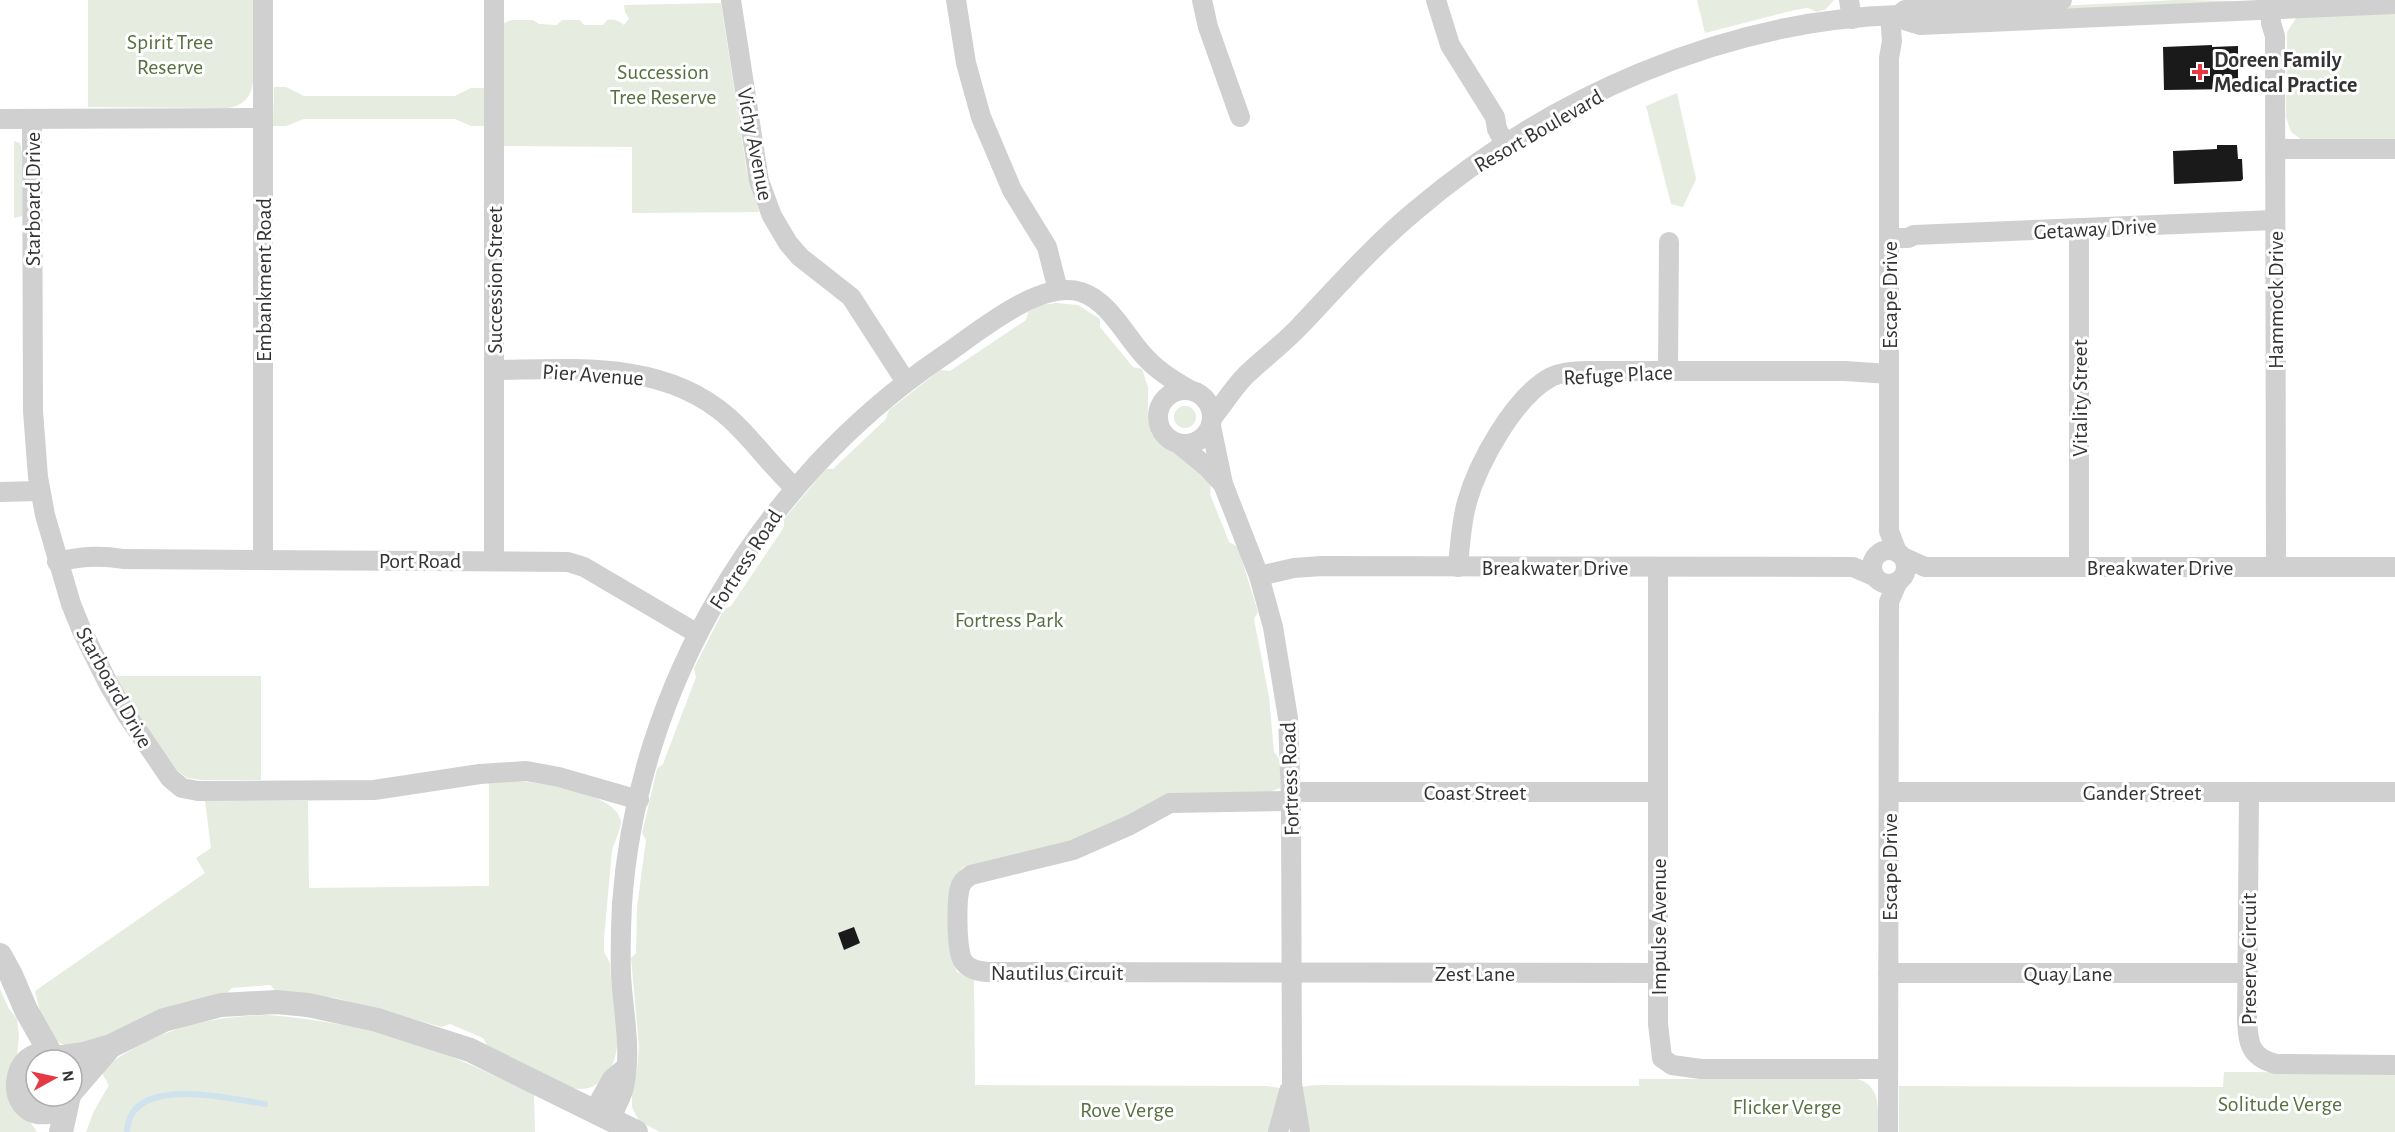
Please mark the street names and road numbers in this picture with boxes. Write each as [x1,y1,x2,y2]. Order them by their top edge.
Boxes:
street label: Resort Boulevard [1470,85,1607,177]
street label: Vichy Avenue [733,86,777,202]
street label: Starboard Drive [22,132,44,266]
street label: Embankment Road [253,198,275,362]
street label: Succession Street [484,206,506,354]
street label: Getaway Drive [2033,215,2157,243]
street label: Hammock Drive [2265,231,2287,369]
street label: Escape Drive [1879,241,1901,349]
street label: Vitality Street [2069,339,2091,457]
street label: Pier Avenue [541,360,644,390]
street label: Refuge Place [1563,361,1673,389]
street label: Fortress Road [705,506,786,613]
street label: Port Road [379,550,461,572]
street label: Breakwater Drive [1481,557,1629,579]
street label: Breakwater Drive [2086,557,2234,579]
street label: Starboard Drive [72,623,156,752]
street label: Fortress Road [1277,721,1303,836]
street label: Coast Street [1424,782,1526,804]
street label: Gander Street [2083,782,2201,804]
street label: Escape Drive [1879,813,1901,921]
street label: Impulse Avenue [1648,858,1670,996]
street label: Preserve Circuit [2238,893,2260,1025]
street label: Nautilus Circuit [991,962,1123,984]
street label: Zest Lane [1435,963,1515,985]
street label: Quay Lane [2024,963,2112,985]

